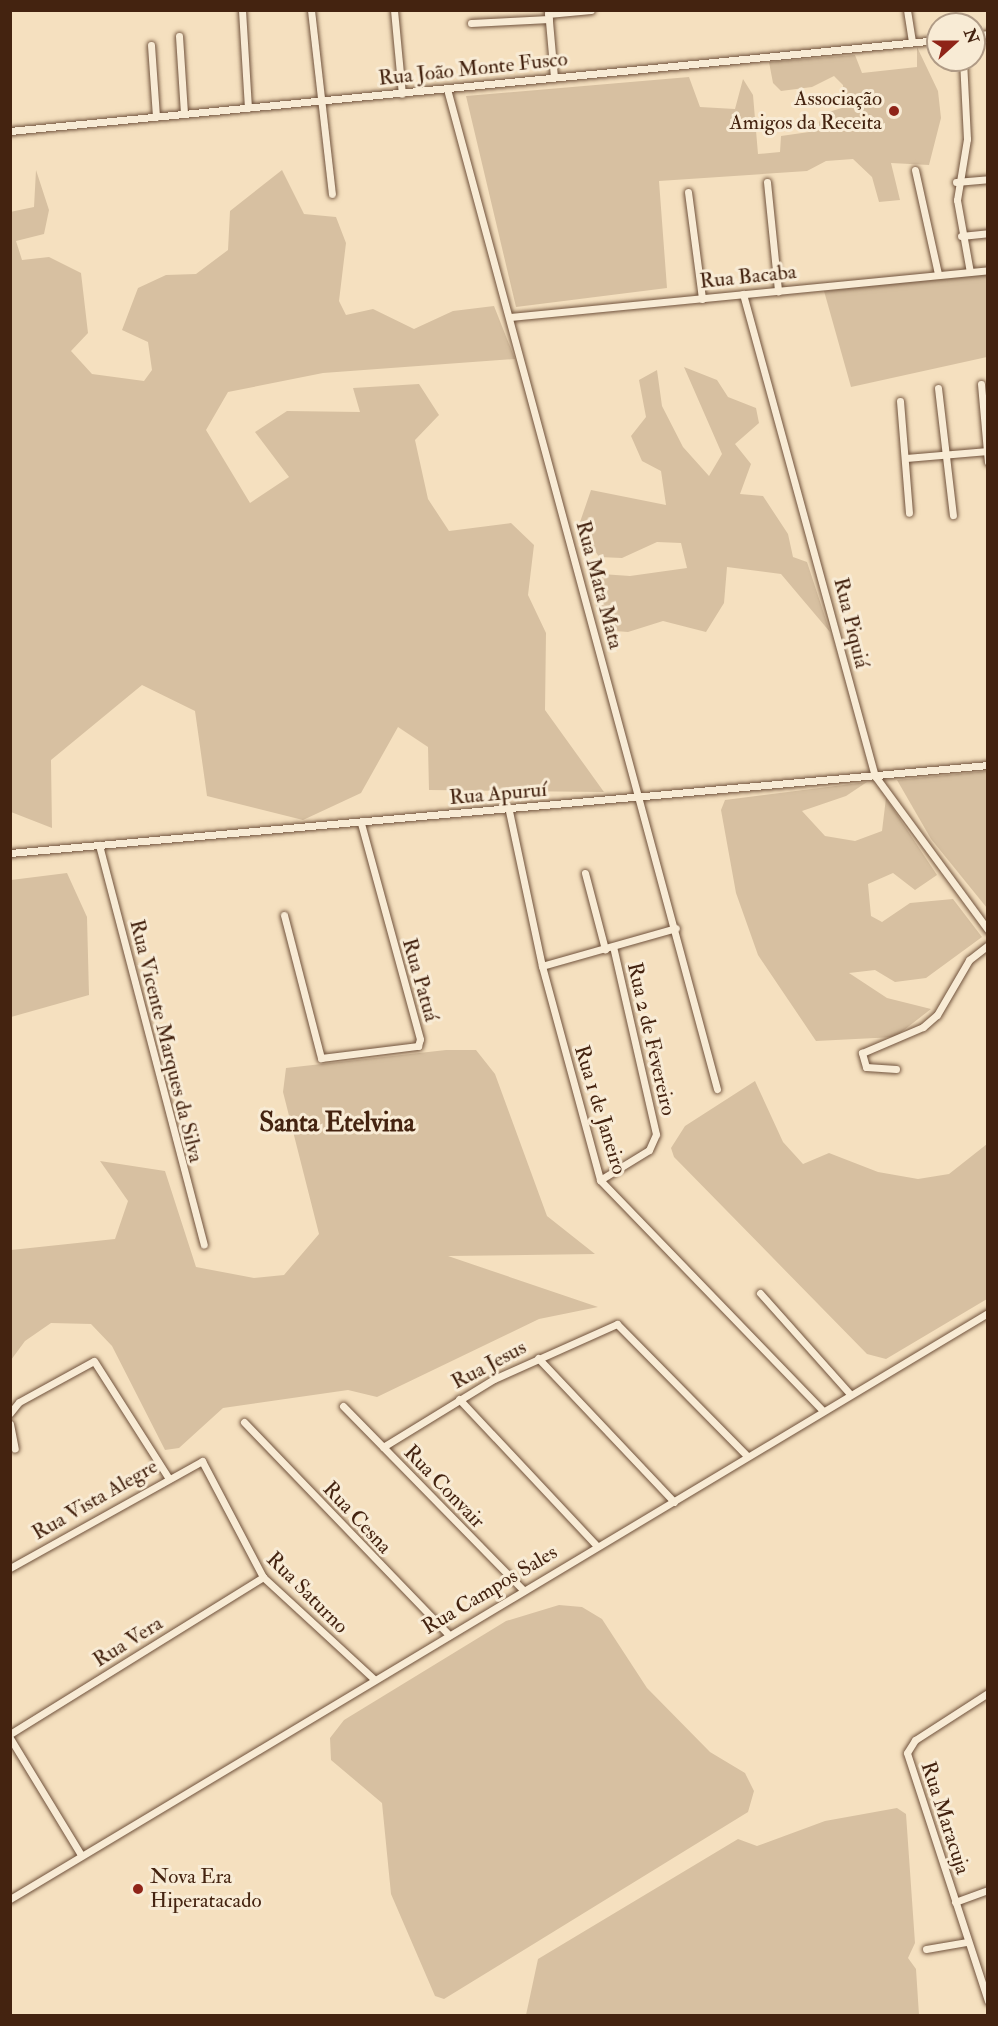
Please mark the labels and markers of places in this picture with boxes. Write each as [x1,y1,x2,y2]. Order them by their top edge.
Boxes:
place label: Associação Amigos da Receita [730,86,882,136]
marker: Associação Amigos da Receita [887,104,901,118]
place label: Nova Era Hiperatacado [150,1864,262,1914]
marker: Nova Era Hiperatacado [131,1882,145,1896]

